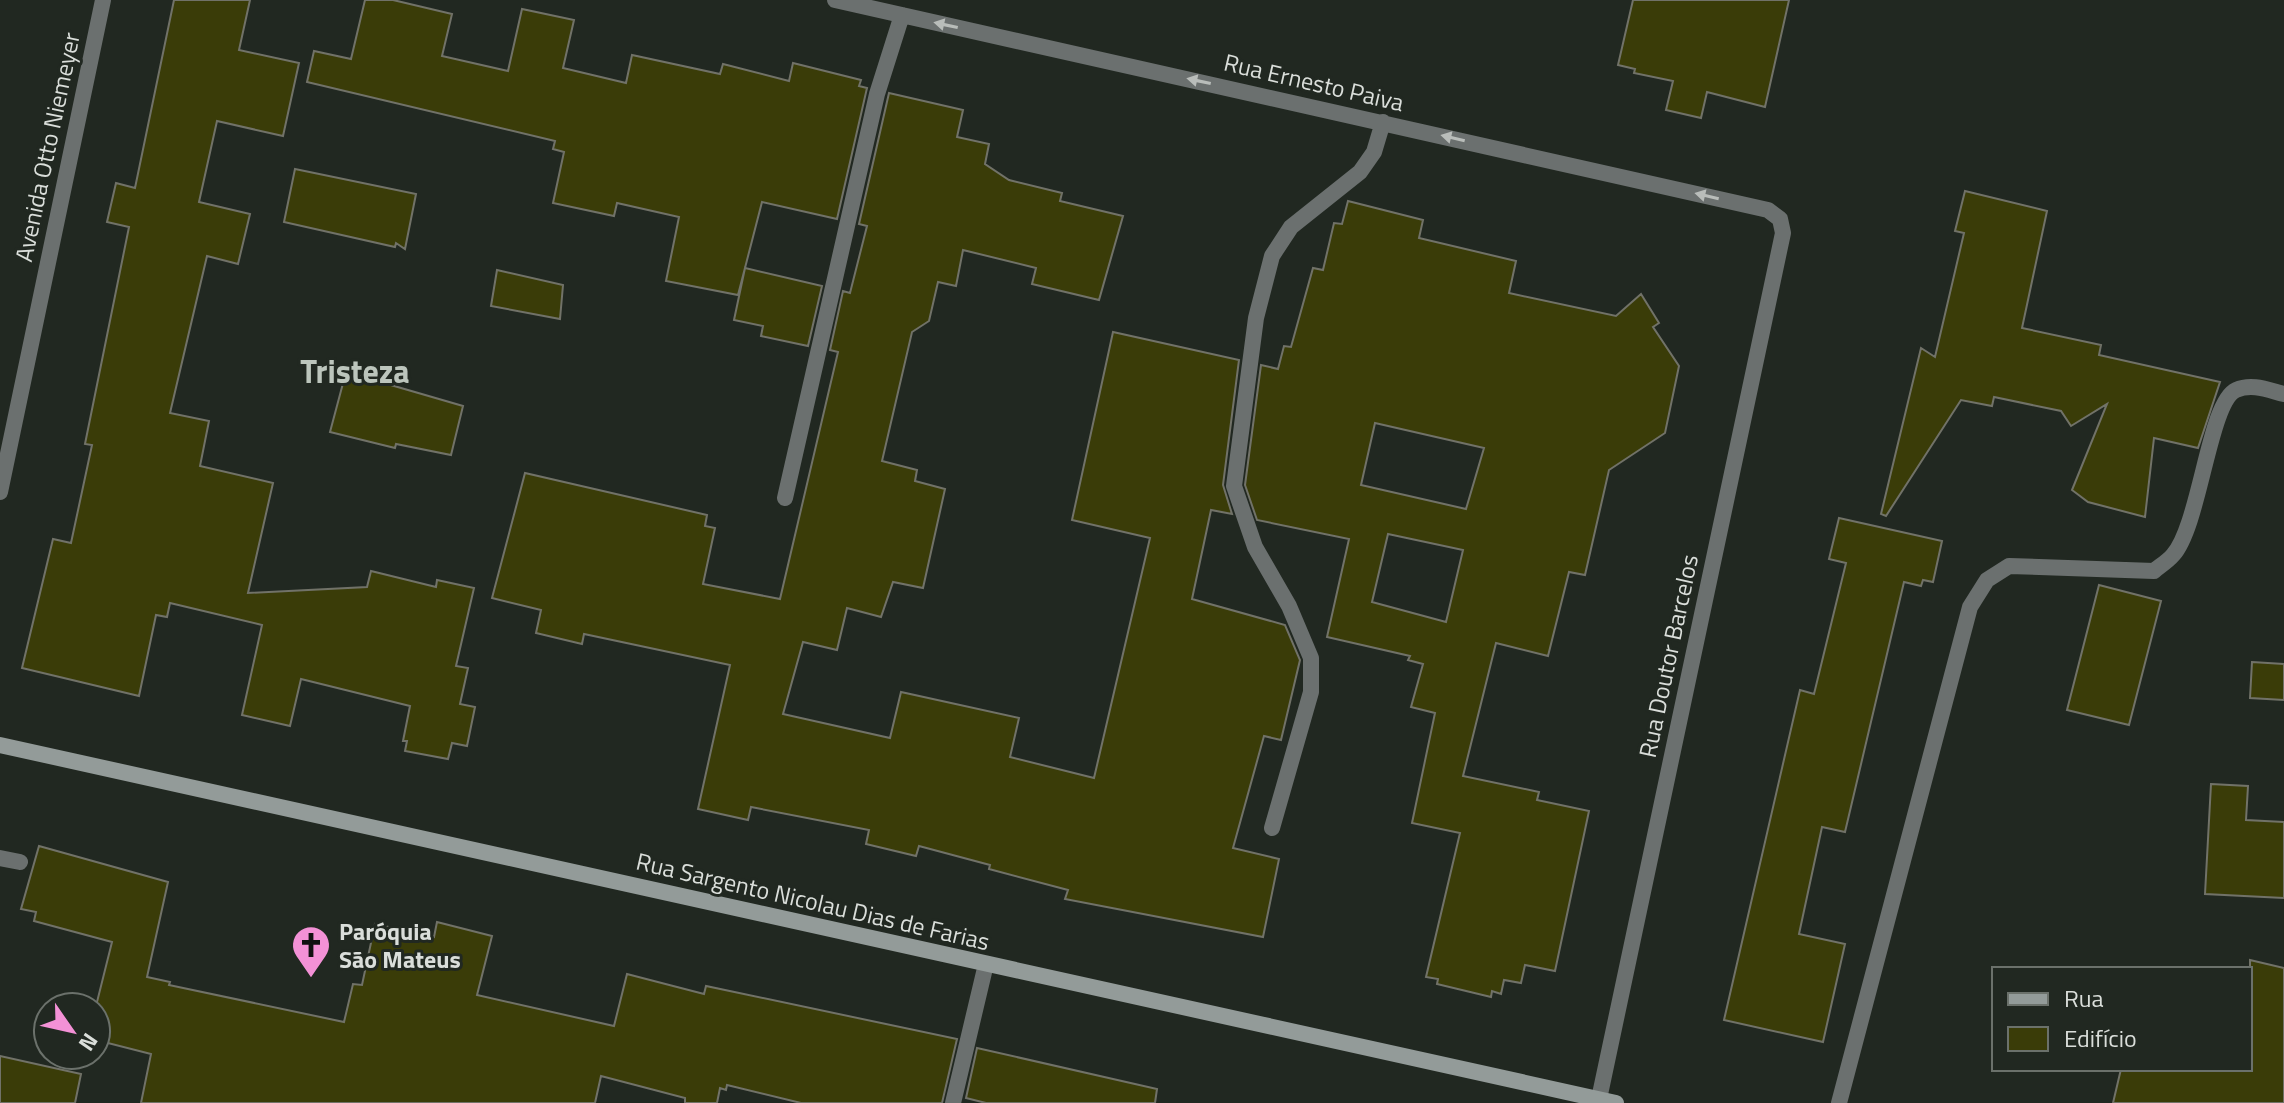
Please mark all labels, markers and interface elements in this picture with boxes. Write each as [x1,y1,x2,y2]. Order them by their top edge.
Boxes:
one-way arrow [933,18,958,31]
street label: Avenida Otto Niemeyer [5,29,89,265]
street label: Rua Ernesto Paiva [1220,44,1408,120]
one-way arrow [1187,74,1212,87]
one-way arrow [1441,131,1466,144]
one-way arrow [1694,189,1719,202]
district label: Tristeza [300,347,410,395]
street label: Rua Doutor Barcelos [1629,551,1707,761]
street label: Rua Sargento Nicolau Dias de Farias [633,843,993,959]
place label: Paróquia São Mateus [339,913,461,977]
church icon: Paróquia São Mateus [290,924,332,979]
legend [1992,967,2252,1071]
text: Rua [2064,980,2103,1016]
north arrow [32,991,112,1071]
text: Edifício [2064,1020,2137,1056]
text: N [70,1026,107,1058]

